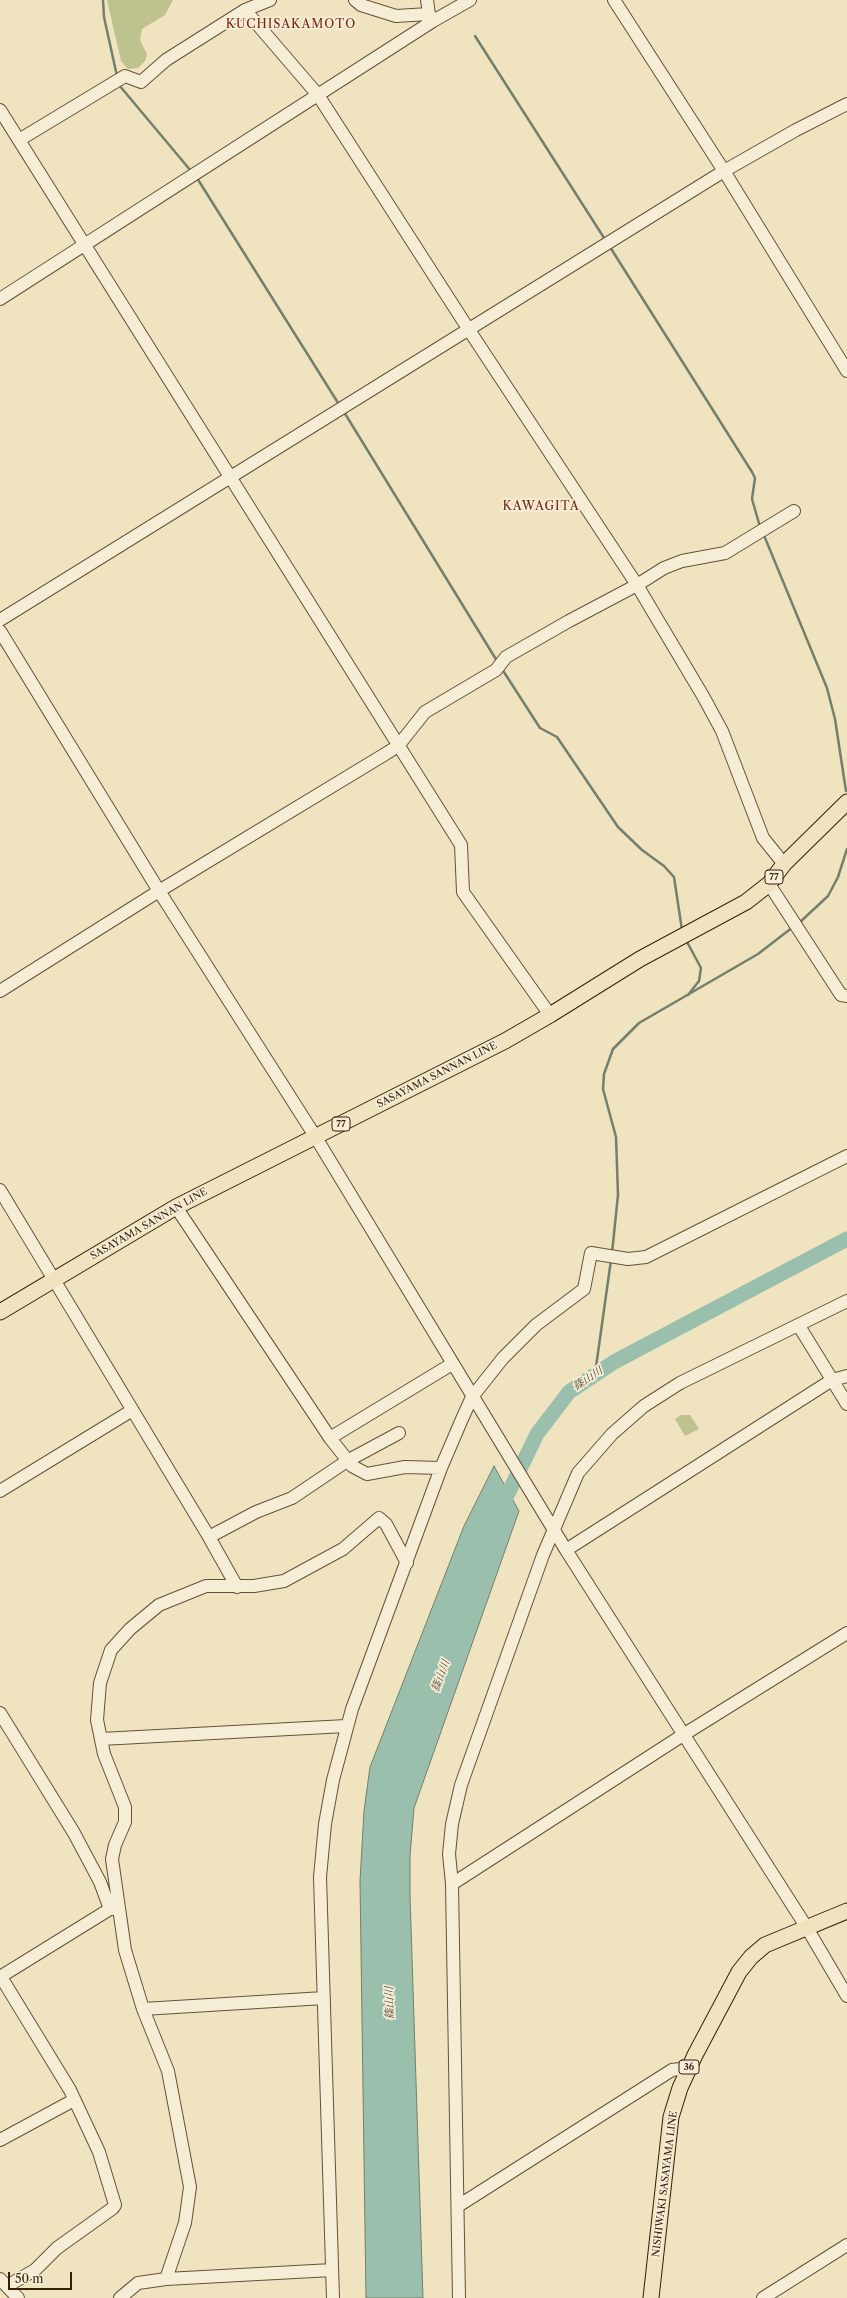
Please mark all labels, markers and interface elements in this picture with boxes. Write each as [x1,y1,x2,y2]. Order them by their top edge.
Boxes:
district label: KUCHISAKAMOTO [226,18,356,32]
district label: KAWAGITA [502,500,580,514]
road number: 77 [765,870,783,884]
street label: SASAYAMA SANNAN LINE [375,1039,499,1111]
road number: 77 [332,1117,350,1131]
street label: SASAYAMA SANNAN LINE [88,1186,210,1262]
water label: 篠山川 [571,1364,605,1394]
water label: 篠山川 [429,1658,453,1694]
water label: 篠山川 [383,1986,397,2020]
road number: 36 [679,2060,699,2074]
street label: NISHIWAKI SASAYAMA LINE [650,2110,680,2258]
scale bar [10,2264,74,2290]
text: 50 m [15,2271,44,2286]

